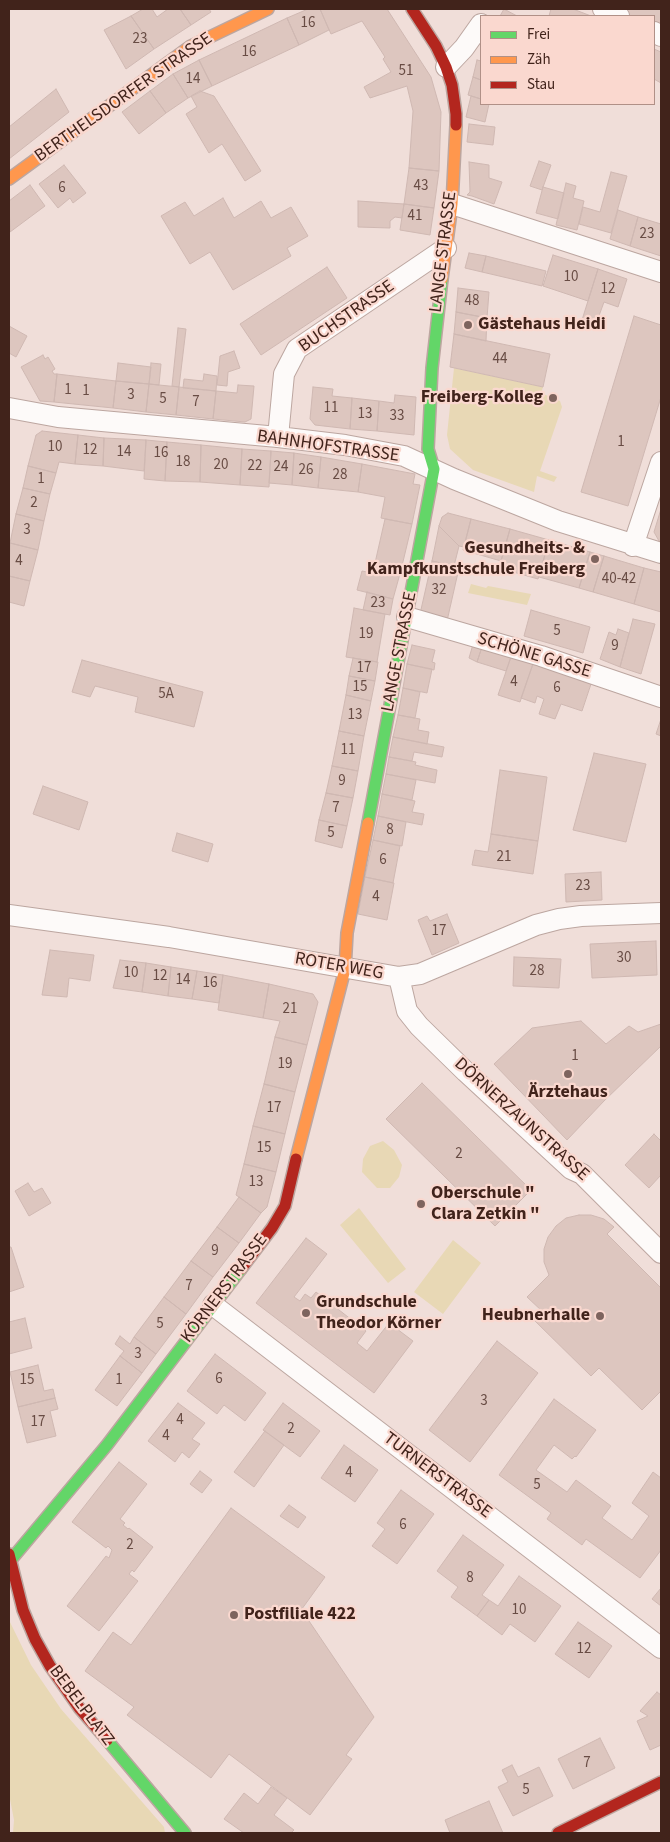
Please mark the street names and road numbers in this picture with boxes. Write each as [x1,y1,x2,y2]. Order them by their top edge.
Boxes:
street label: BERTHELSDORFER STRASSE [31,28,217,168]
street label: LANGE STRASSE [426,190,462,314]
street label: BUCHSTRASSE [295,276,399,358]
street label: BAHNHOFSTRASSE [256,426,400,468]
street label: LANGE STRASSE [378,590,422,714]
street label: SCHÖNE GASSE [475,628,593,684]
street label: ROTER WEG [293,949,385,985]
street label: DÖRNERZAUNSTRASSE [449,1054,593,1186]
street label: KÖRNERSTRASSE [177,1230,273,1348]
street label: TURNERSTRASSE [379,1428,495,1524]
street label: BEBELPLATZ [44,1662,118,1750]

